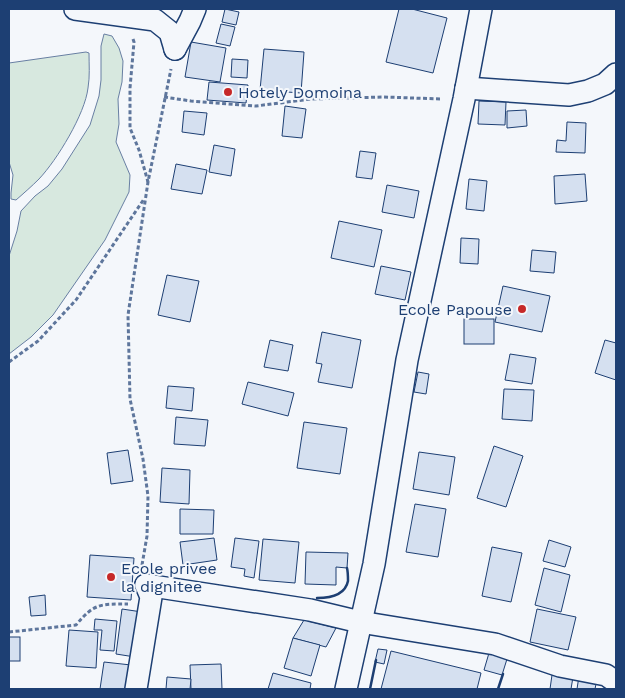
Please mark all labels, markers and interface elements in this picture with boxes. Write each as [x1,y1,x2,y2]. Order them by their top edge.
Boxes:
place label: Hotely Domoina [238,83,362,102]
marker: Hotely Domoina [222,86,234,98]
place label: Ecole Papouse [398,300,512,319]
marker: Ecole Papouse [516,303,528,315]
place label: Ecole privee la dignitee [121,559,217,596]
marker: Ecole privee la dignitee [105,571,117,583]

